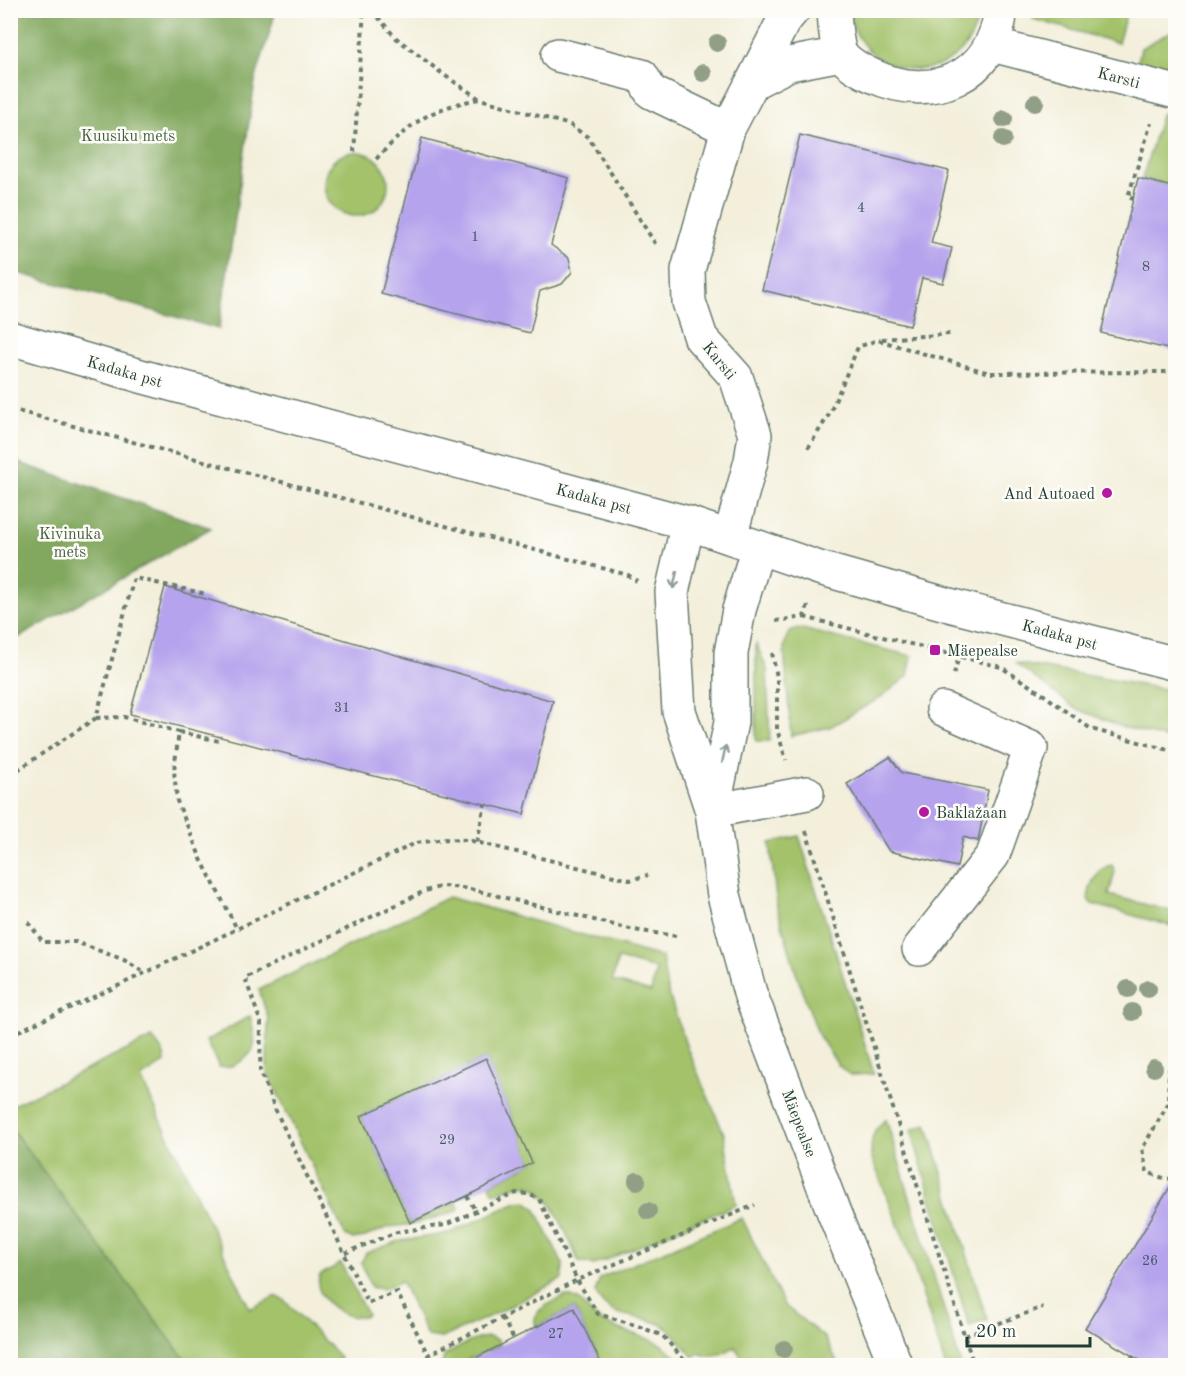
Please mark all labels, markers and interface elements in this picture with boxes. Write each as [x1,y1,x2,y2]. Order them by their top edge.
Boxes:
street label: Karsti [1095,66,1142,92]
park label: Kuusiku mets [81,129,175,145]
house number: 4 [857,201,865,215]
house number: 1 [471,230,479,244]
house number: 8 [1142,260,1150,274]
street label: Karsti [699,339,738,383]
street label: Kadaka pst [85,355,164,391]
street label: Kadaka pst [554,482,634,518]
marker: And Autoaed [1100,486,1114,500]
place label: And Autoaed [1003,487,1095,503]
park label: Kivinuka mets [39,527,101,561]
one-way arrow [669,570,680,589]
street label: Kadaka pst [1020,618,1100,654]
marker: Mäepealse [928,643,942,657]
place label: Mäepealse [947,644,1018,660]
house number: 31 [334,701,350,715]
one-way arrow [719,745,730,764]
marker: Baklažaan [917,805,931,819]
place label: Baklažaan [936,806,1007,822]
street label: Mäepealse [778,1088,818,1160]
house number: 29 [439,1133,455,1147]
house number: 26 [1142,1254,1158,1268]
scale bar [967,1310,1090,1348]
text: 20 m [976,1323,1016,1341]
house number: 27 [548,1327,564,1341]

